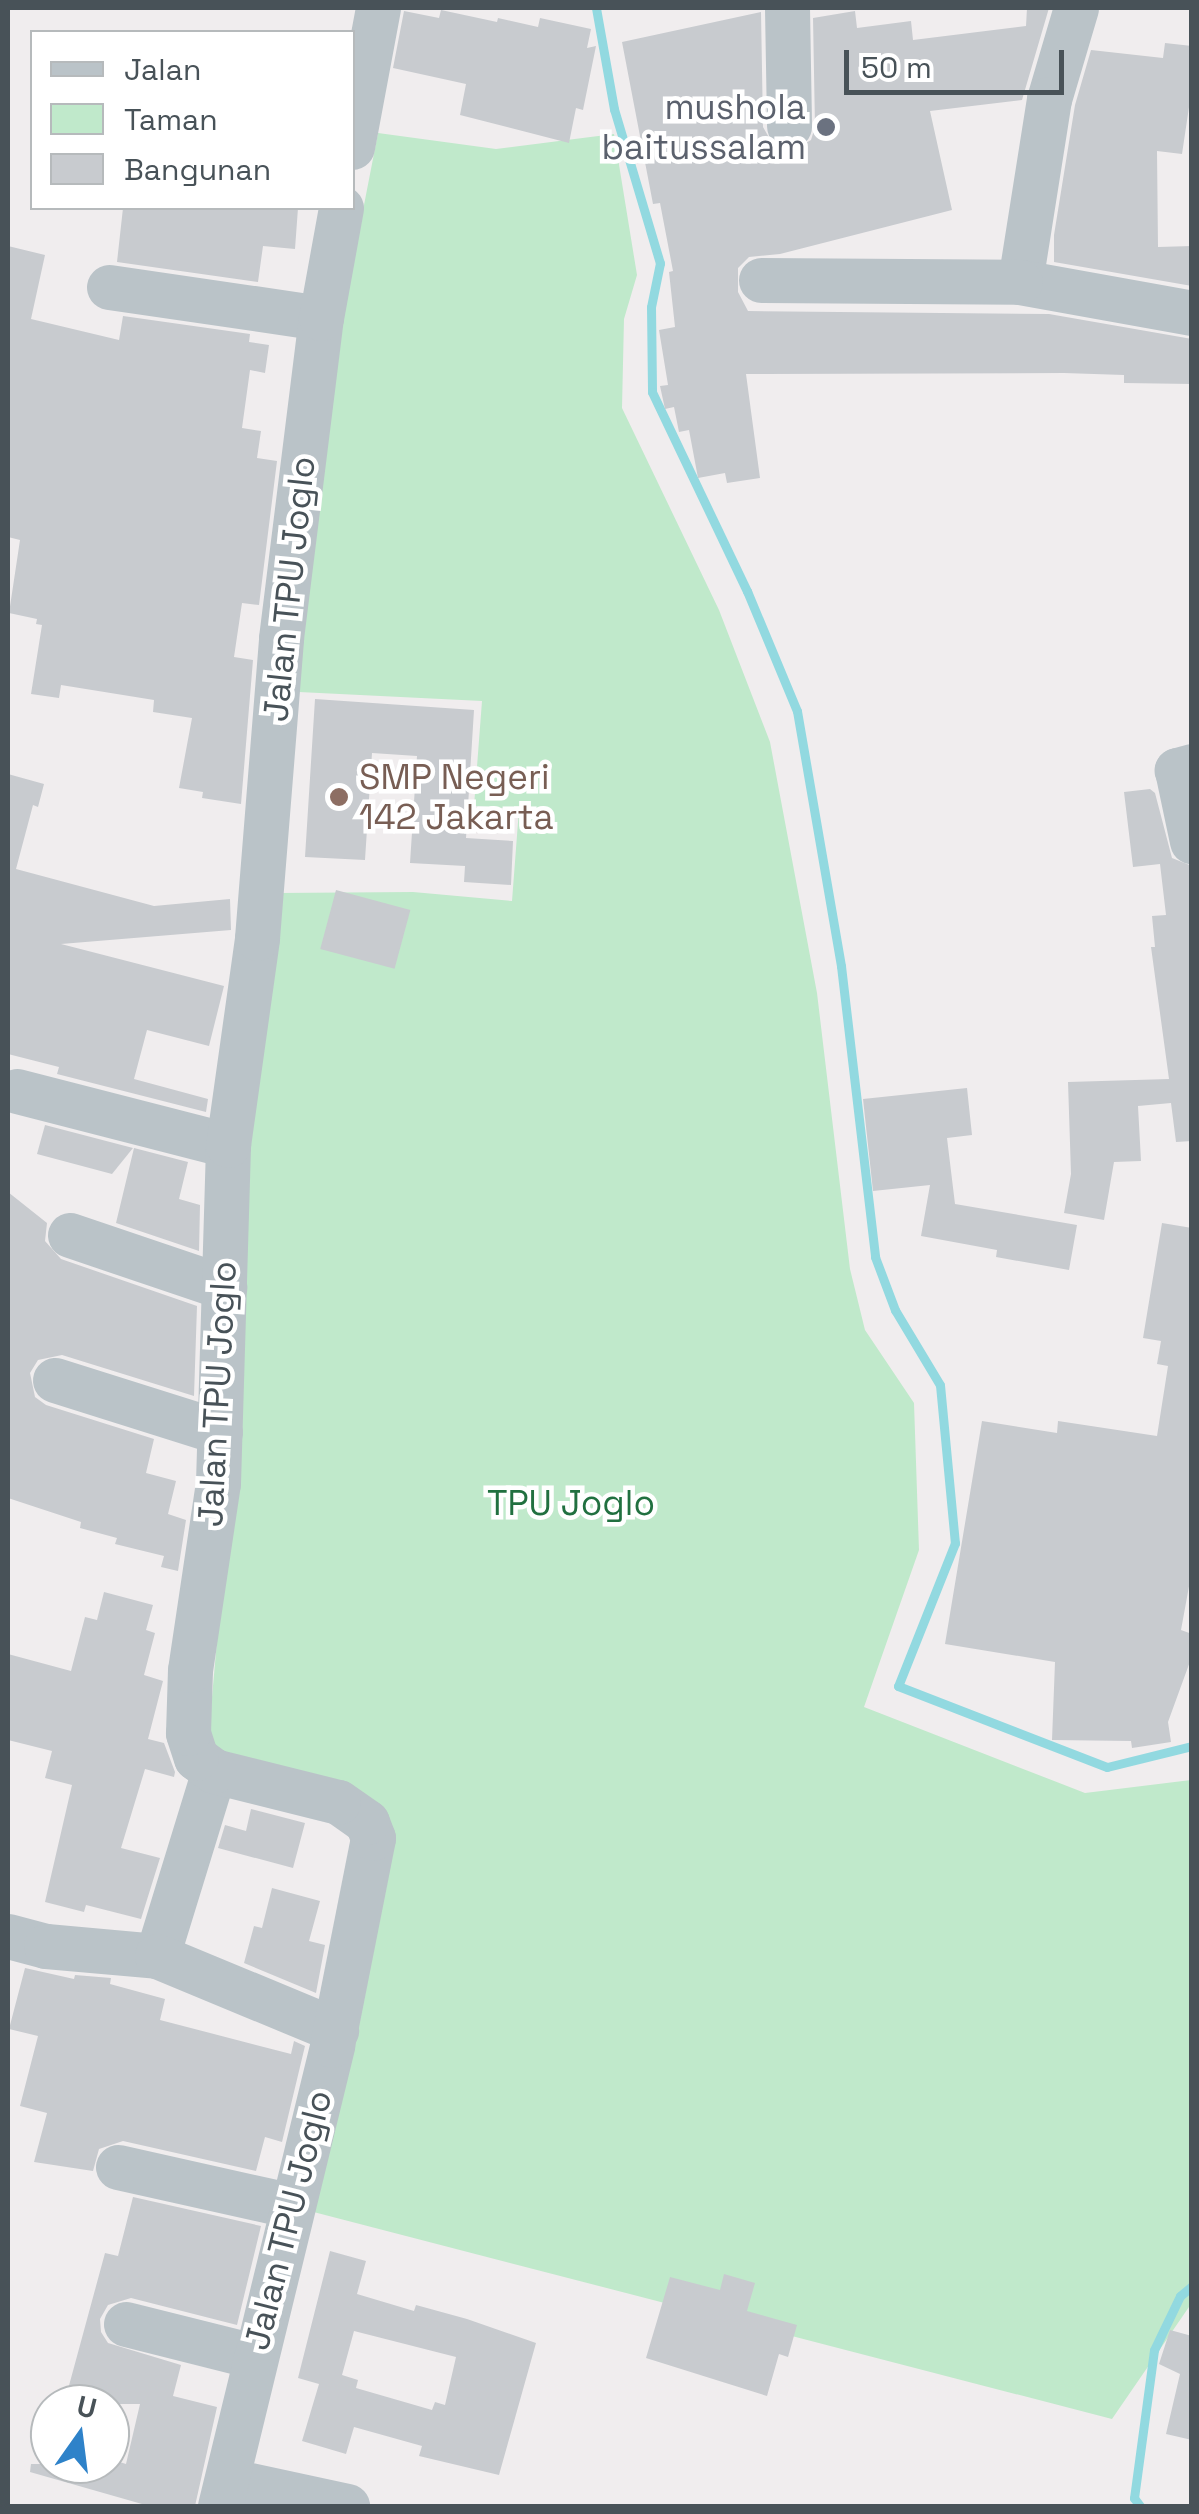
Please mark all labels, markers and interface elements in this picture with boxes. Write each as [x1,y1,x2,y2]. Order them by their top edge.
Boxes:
legend [30,30,355,210]
scale bar [849,30,1069,92]
text: 50 m [861,48,932,87]
text: Jalan [124,50,201,89]
place label: mushola baitussalam [602,86,806,168]
text: Taman [124,100,218,139]
marker: mushola baitussalam [815,116,837,138]
text: Bangunan [124,150,271,189]
street label: Jalan TPU Joglo [254,454,324,724]
place label: SMP Negeri 142 Jakarta [359,756,554,838]
marker: SMP Negeri 142 Jakarta [328,786,350,808]
street label: Jalan TPU Joglo [189,1259,245,1529]
park label: TPU Joglo [487,1482,655,1524]
street label: Jalan TPU Joglo [235,2085,341,2355]
north arrow [30,2384,130,2484]
text: U [73,2387,100,2427]

